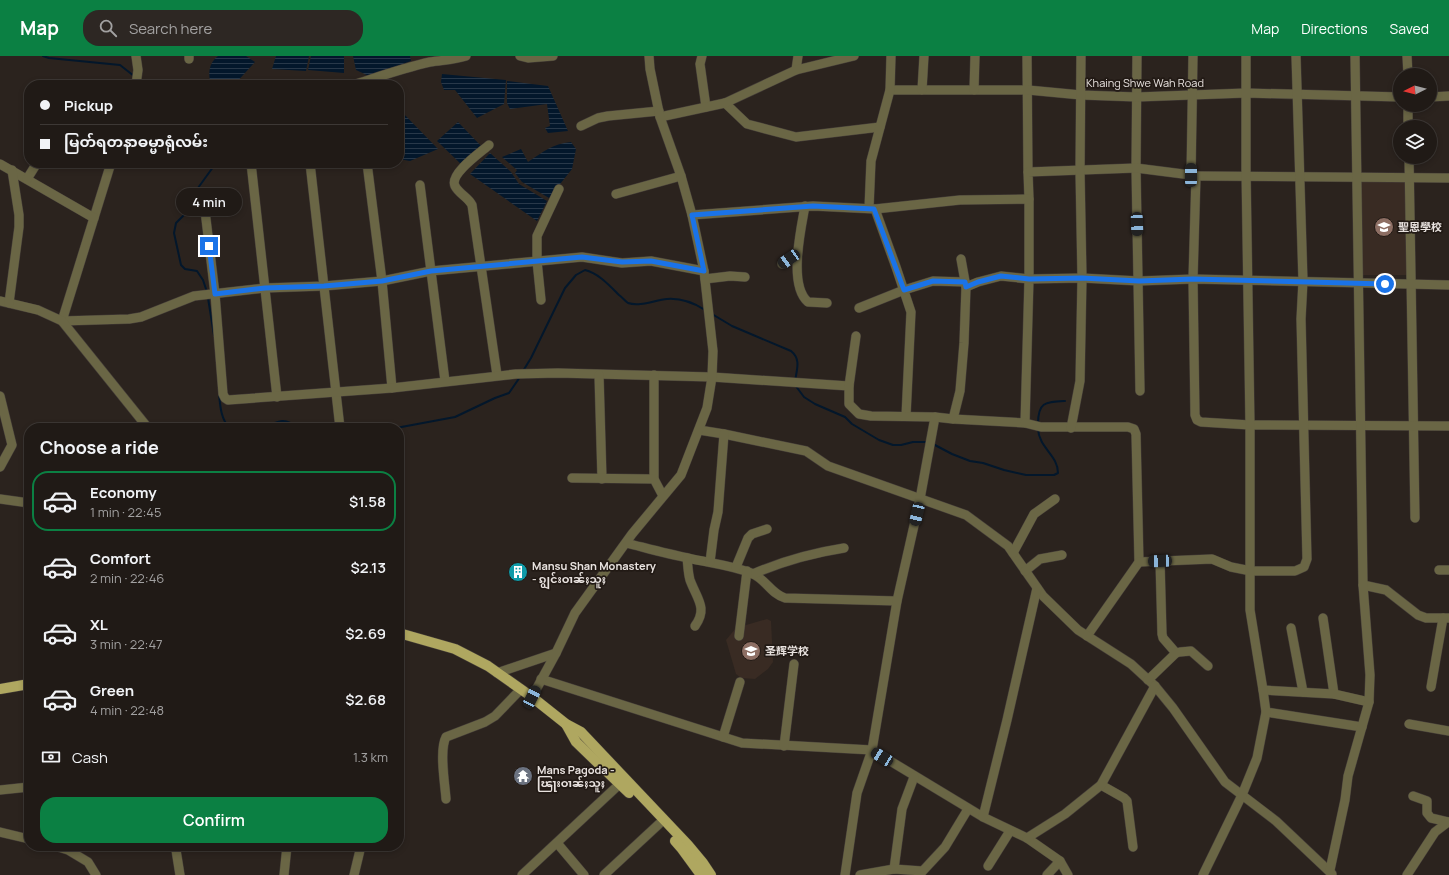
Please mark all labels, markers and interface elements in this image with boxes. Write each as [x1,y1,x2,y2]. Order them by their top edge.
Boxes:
search box [83,10,363,46]
text: Map [20,15,59,41]
icon: search [97,17,119,39]
text: Search here [129,18,212,39]
text: Map [1251,19,1279,38]
text: Directions [1301,19,1368,38]
text: Saved [1390,19,1429,38]
north arrow [1393,68,1437,112]
map controls [1393,68,1437,164]
street label: Khaing Shwe Wah Road [1086,75,1204,90]
text: Pickup [64,95,113,116]
button: layers [1393,120,1437,164]
text: မြတ်ရတနာဓမ္မာရုံလမ်း [64,131,208,152]
car [1185,163,1197,187]
callout: 4 min [176,188,242,216]
text: 4 min [192,193,226,211]
car [1131,212,1143,236]
school or university icon: 聖恩學校 [1373,216,1395,238]
place label: 聖恩學校 [1398,219,1442,234]
route end [200,237,218,255]
car [776,247,802,271]
route start [1376,275,1394,293]
text: Choose a ride [40,435,159,459]
text: Economy [90,482,157,503]
icon: car [42,483,78,519]
text: $1.58 [349,491,386,512]
car [908,501,926,527]
text: 1 min · 22:45 [90,503,161,521]
text: Comfort [90,548,151,569]
icon: car [42,549,78,585]
car [1148,555,1172,567]
text: $2.13 [351,557,386,578]
place label: Mansu Shan Monastery - ၵျွင်းဝၢၼ်ႈသူႈ [532,558,657,590]
building icon: Mansu Shan Monastery - ၵျွင်းဝၢၼ်ႈသူႈ [507,561,529,583]
text: 2 min · 22:46 [90,569,164,587]
text: XL [90,614,108,635]
icon: car [42,615,78,651]
text: $2.69 [345,623,386,644]
text: 3 min · 22:47 [90,635,163,653]
school or university icon: 圣辉学校 [740,640,762,662]
place label: 圣辉学校 [765,643,809,658]
text: Green [90,680,134,701]
icon: car [42,681,78,717]
car [521,684,543,710]
text: $2.68 [345,689,386,710]
text: 4 min · 22:48 [90,701,164,719]
icon: cash [40,746,62,768]
car [869,746,895,768]
text: Cash [72,747,108,768]
text: 1.3 km [353,748,388,766]
place label: Mans Pagoda - ၽြႃးဝၢၼ်ႈသူႈ [537,762,615,793]
temple icon: Mans Pagoda - ၽြႃးဝၢၼ်ႈသူႈ [512,765,534,787]
button: Confirm [40,797,388,843]

